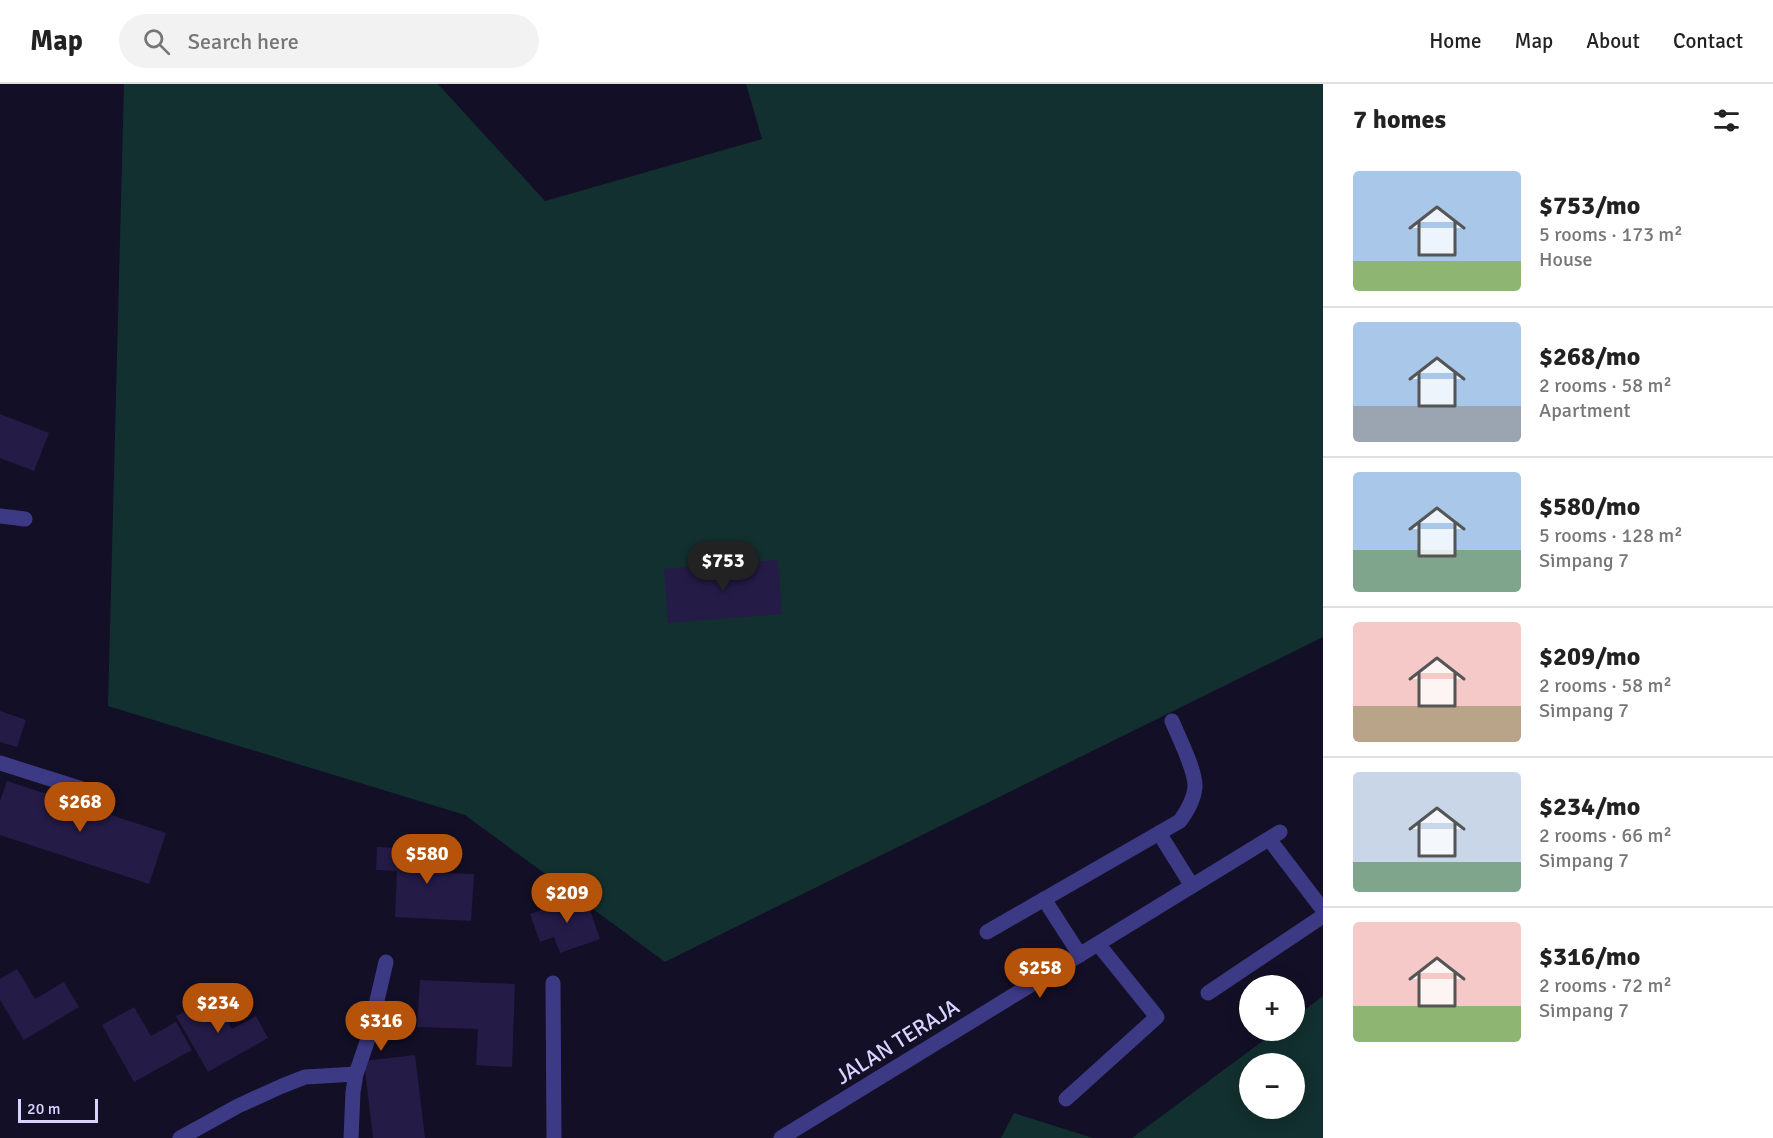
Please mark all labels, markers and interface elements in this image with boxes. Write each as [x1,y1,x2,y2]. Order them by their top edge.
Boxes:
search box [119,14,539,68]
text: Map [30,24,83,58]
icon: search [140,25,173,58]
text: Search here [188,28,299,55]
text: Home [1429,28,1482,54]
text: Map [1515,28,1553,54]
text: About [1586,28,1640,54]
text: Contact [1673,28,1743,54]
text: 7 homes [1353,104,1446,136]
icon: filters [1710,104,1743,137]
text: $753/mo [1539,190,1640,222]
icon: home [1401,195,1473,267]
text: 5 rooms · 173 m² [1539,222,1683,247]
text: House [1539,247,1593,272]
text: $268/mo [1539,341,1640,373]
icon: home [1401,346,1473,418]
text: 2 rooms · 58 m² [1539,373,1672,398]
text: Apartment [1539,398,1631,423]
text: $580/mo [1539,491,1640,523]
icon: home [1401,496,1473,568]
text: 5 rooms · 128 m² [1539,523,1683,548]
pin: $753 [687,541,759,592]
text: $753 [701,548,745,573]
text: Simpang 7 [1539,548,1629,573]
text: $209/mo [1539,641,1640,673]
icon: home [1401,646,1473,718]
text: 2 rooms · 58 m² [1539,673,1672,698]
text: Simpang 7 [1539,698,1629,723]
pin: $268 [44,782,116,833]
text: $268 [58,789,102,814]
text: $234/mo [1539,791,1640,823]
icon: home [1401,796,1473,868]
text: 2 rooms · 66 m² [1539,823,1672,848]
pin: $580 [391,834,463,885]
text: $580 [405,841,449,866]
text: Simpang 7 [1539,848,1629,873]
pin: $209 [531,873,603,924]
text: $209 [545,880,589,905]
text: $316/mo [1539,941,1640,973]
icon: home [1401,946,1473,1018]
pin: $258 [1004,948,1076,999]
text: $258 [1018,955,1062,980]
text: 2 rooms · 72 m² [1539,973,1672,998]
map controls [1239,975,1305,1119]
button: + [1239,975,1305,1041]
pin: $234 [182,983,254,1034]
text: $234 [196,990,240,1015]
street label: JALAN TERAJA [830,992,965,1090]
text: Simpang 7 [1539,998,1629,1023]
pin: $316 [345,1001,417,1052]
text: $316 [359,1008,403,1033]
button: − [1239,1053,1305,1119]
scale bar [18,1096,98,1124]
text: 20 m [27,1099,61,1119]

